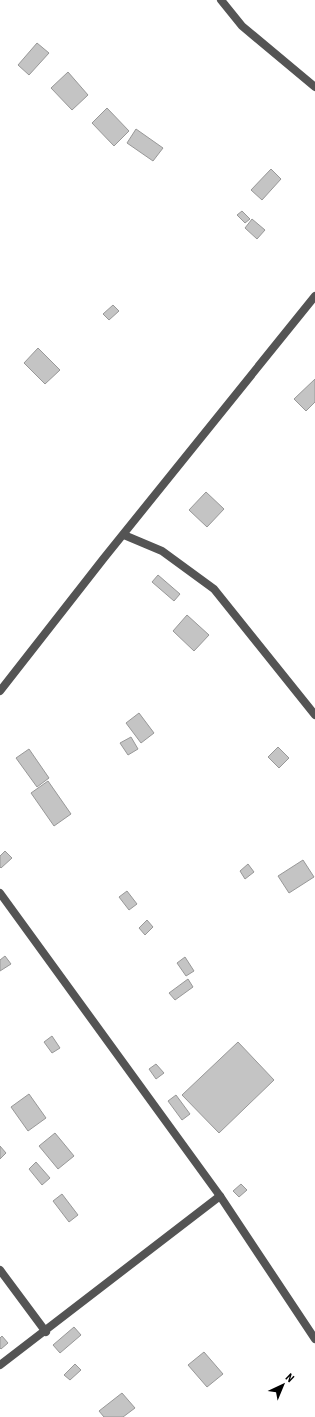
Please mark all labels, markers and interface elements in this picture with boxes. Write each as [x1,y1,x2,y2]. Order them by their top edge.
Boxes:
north arrow [263,1365,303,1405]
text: N [283,1371,297,1385]

